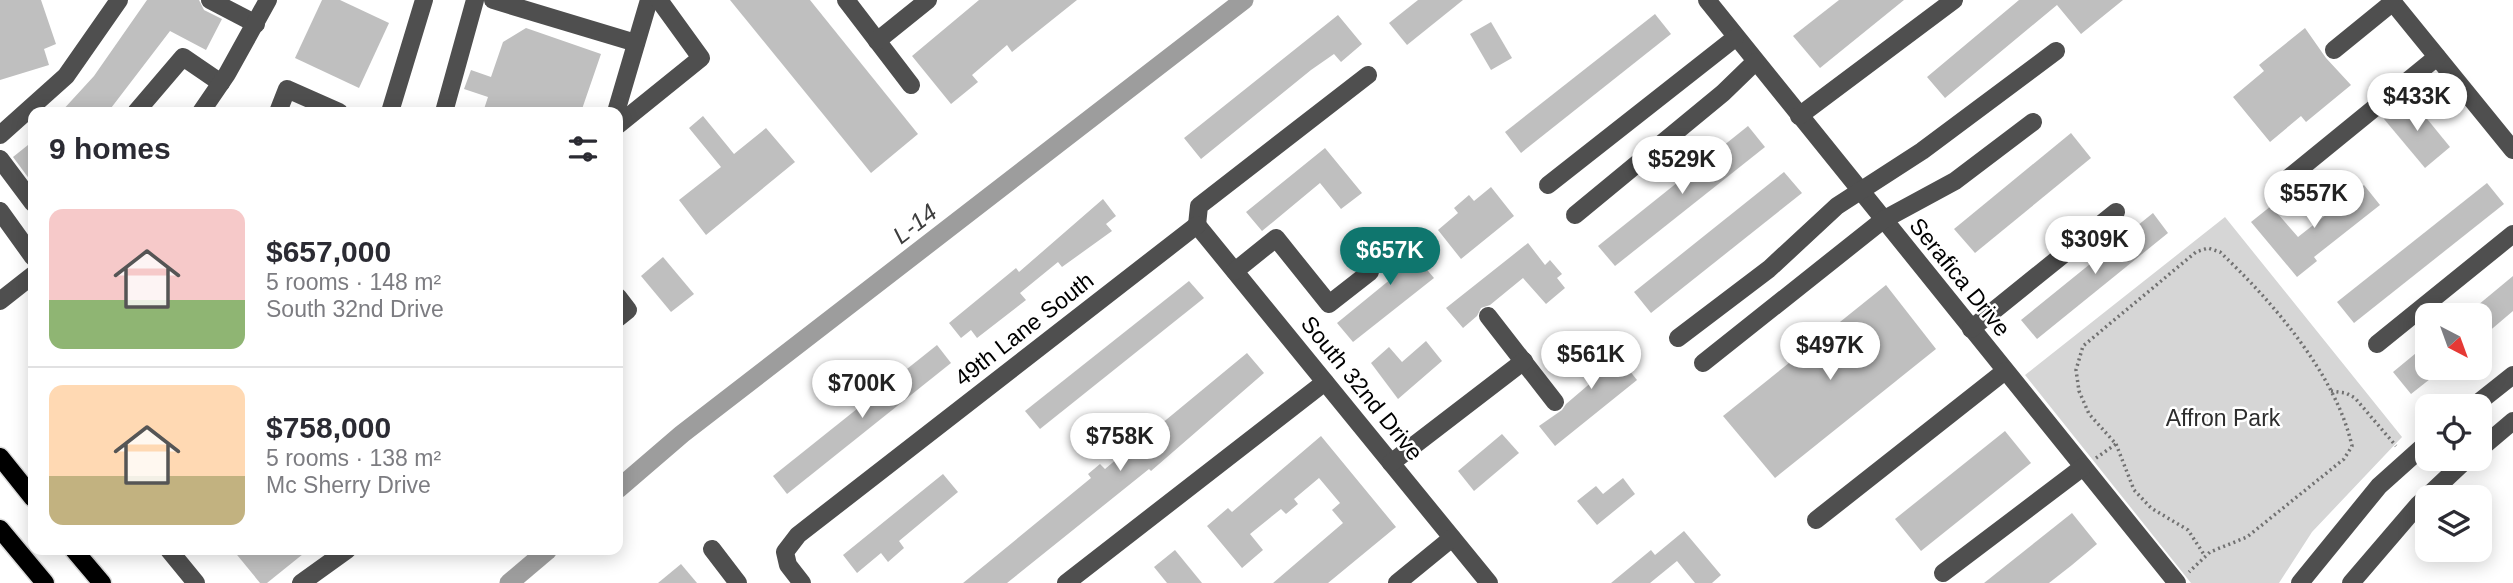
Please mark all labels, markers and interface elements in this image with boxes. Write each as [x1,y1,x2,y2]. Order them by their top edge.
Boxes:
pin: $433K [2368,74,2466,133]
text: $433K [2383,83,2451,109]
icon: filters [564,130,602,168]
text: 9 homes [49,132,171,165]
pin: $529K [1633,136,1731,196]
text: $529K [1648,146,1716,172]
pin: $557K [2265,170,2363,230]
text: $557K [2280,180,2348,206]
water label: L-14 [887,198,942,249]
street label: Serafica Drive [1904,213,2016,341]
pin: $309K [2046,216,2144,276]
text: $309K [2061,226,2129,252]
pin: $657K [1341,228,1439,287]
text: $657,000 [266,235,391,268]
icon: home [105,237,189,321]
text: $657K [1356,237,1424,263]
street label: 49th Lane South [949,267,1099,391]
text: 5 rooms · 148 m² [266,269,441,295]
text: South 32nd Drive [266,296,444,322]
north arrow [2415,303,2492,380]
map controls [2415,303,2492,562]
street label: South 32nd Drive [1296,311,1428,465]
pin: $497K [1781,322,1879,382]
pin: $561K [1542,332,1640,391]
text: $497K [1796,332,1864,358]
text: $561K [1557,341,1625,367]
pin: $700K [813,360,911,420]
text: $700K [828,370,896,396]
button: locate [2415,394,2492,471]
park label: Affron Park [2166,405,2281,431]
text: $758,000 [266,411,391,444]
icon: home [105,413,189,497]
pin: $758K [1071,414,1169,473]
text: $758K [1086,423,1154,449]
text: 5 rooms · 138 m² [266,445,441,471]
text: Mc Sherry Drive [266,472,431,498]
button: layers [2415,485,2492,562]

